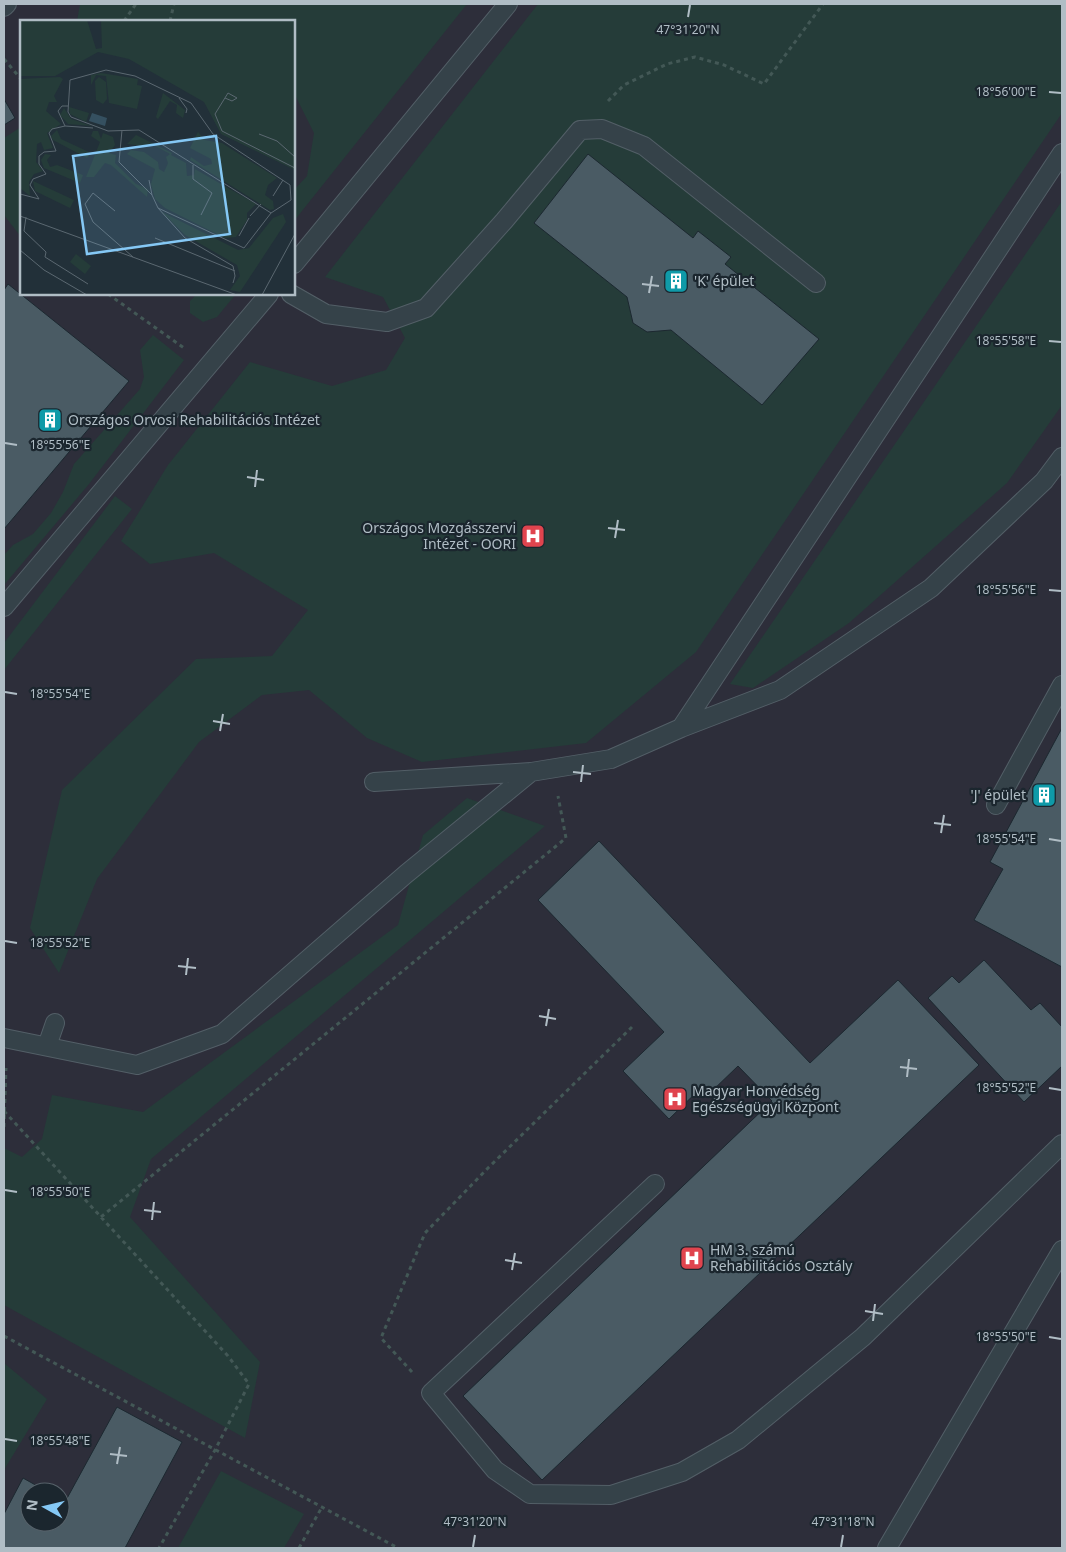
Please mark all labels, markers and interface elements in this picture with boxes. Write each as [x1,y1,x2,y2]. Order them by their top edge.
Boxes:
inset map [20,20,295,295]
text: 47°31'20"N [656,21,720,38]
text: 18°56'00"E [976,83,1036,100]
building icon: 'K' épület [663,268,689,294]
place label: 'K' épület [694,271,754,290]
text: 18°55'58"E [976,332,1036,349]
building icon: Országos Orvosi Rehabilitációs Intézet [37,407,63,433]
place label: Országos Orvosi Rehabilitációs Intézet [68,410,320,429]
text: 18°55'56"E [30,436,90,453]
place label: Országos Mozgásszervi Intézet - OORI [362,518,516,553]
hospital icon: Országos Mozgásszervi Intézet - OORI [520,523,546,549]
text: 18°55'56"E [976,581,1036,598]
text: 18°55'54"E [30,685,90,702]
building icon: 'J' épület [1031,782,1057,808]
place label: 'J' épület [971,785,1026,804]
text: 18°55'54"E [976,830,1036,847]
text: 18°55'52"E [30,934,90,951]
text: 18°55'52"E [976,1079,1036,1096]
place label: Magyar Honvédség Egészségügyi Központ [692,1081,839,1116]
hospital icon: Magyar Honvédség Egészségügyi Központ [662,1086,688,1112]
text: 18°55'50"E [30,1183,90,1200]
place label: HM 3. számú Rehabilitációs Osztály [710,1240,853,1275]
hospital icon: HM 3. számú Rehabilitációs Osztály [679,1245,705,1271]
text: 18°55'50"E [976,1328,1036,1345]
text: 18°55'48"E [30,1432,90,1449]
north arrow [20,1482,70,1532]
text: N [21,1498,42,1512]
text: 47°31'20"N [443,1513,507,1530]
text: 47°31'18"N [811,1513,875,1530]

